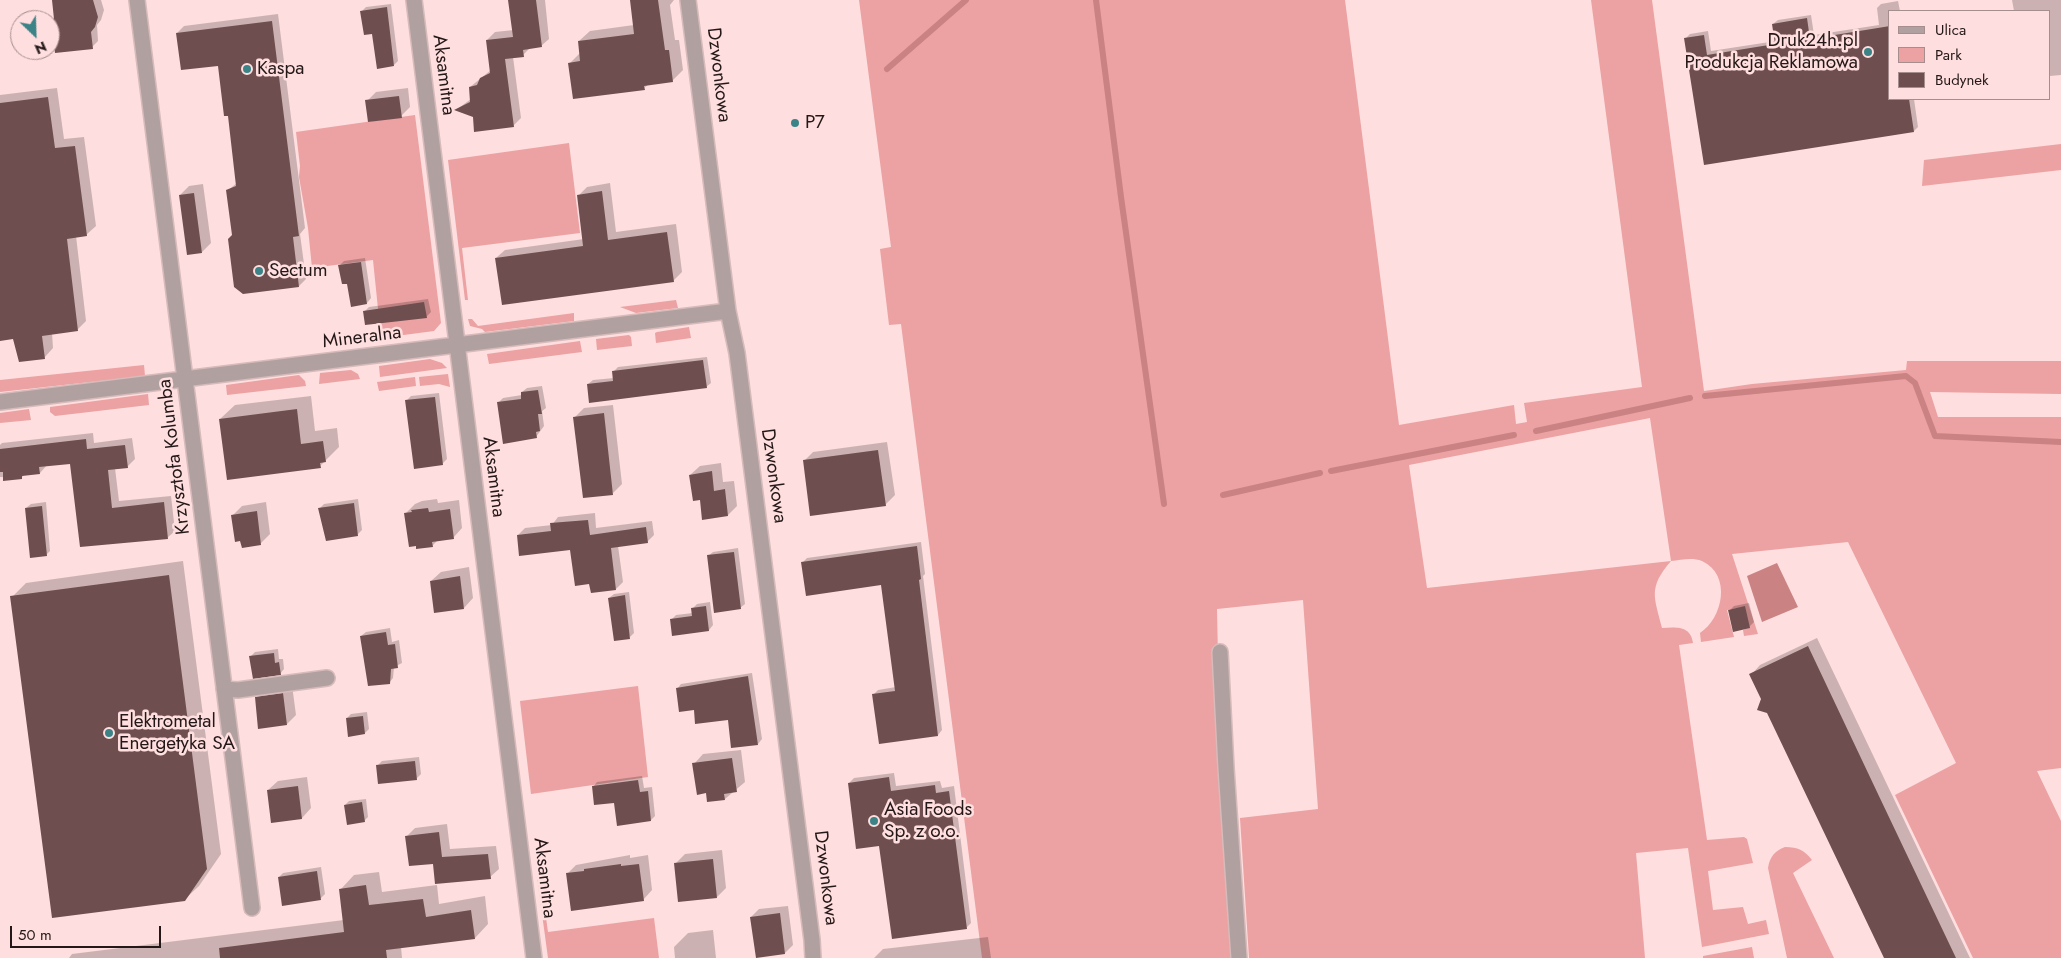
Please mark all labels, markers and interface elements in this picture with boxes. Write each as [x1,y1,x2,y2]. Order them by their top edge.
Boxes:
north arrow [10,10,60,60]
legend [1888,10,2051,100]
text: Ulica [1935,19,1966,41]
street label: Dzwonkowa [701,26,735,124]
place label: Druk24h.pl Produkcja Reklamowa [1685,30,1858,74]
street label: Aksamitna [427,33,459,117]
text: N [32,36,50,59]
text: Park [1935,44,1962,66]
marker: Druk24h.pl Produkcja Reklamowa [1862,46,1874,58]
place label: Kaspa [257,58,304,80]
marker: Kaspa [241,63,253,75]
text: Budynek [1935,69,1989,91]
place label: P7 [805,112,825,134]
marker: P7 [789,117,801,129]
place label: Sectum [269,260,328,282]
marker: Sectum [253,265,265,277]
street label: Mineralna [321,322,403,354]
street label: Krzysztofa Kolumba [154,378,196,536]
street label: Dzwonkowa [755,427,791,525]
street label: Aksamitna [477,435,509,519]
place label: Elektrometal Energetyka SA [119,711,235,755]
marker: Elektrometal Energetyka SA [103,727,115,739]
place label: Asia Foods Sp. z o.o. [884,799,972,843]
marker: Asia Foods Sp. z o.o. [868,815,880,827]
street label: Dzwonkowa [808,829,842,927]
street label: Aksamitna [528,836,560,920]
scale bar [12,916,164,948]
text: 50 m [18,924,52,946]

